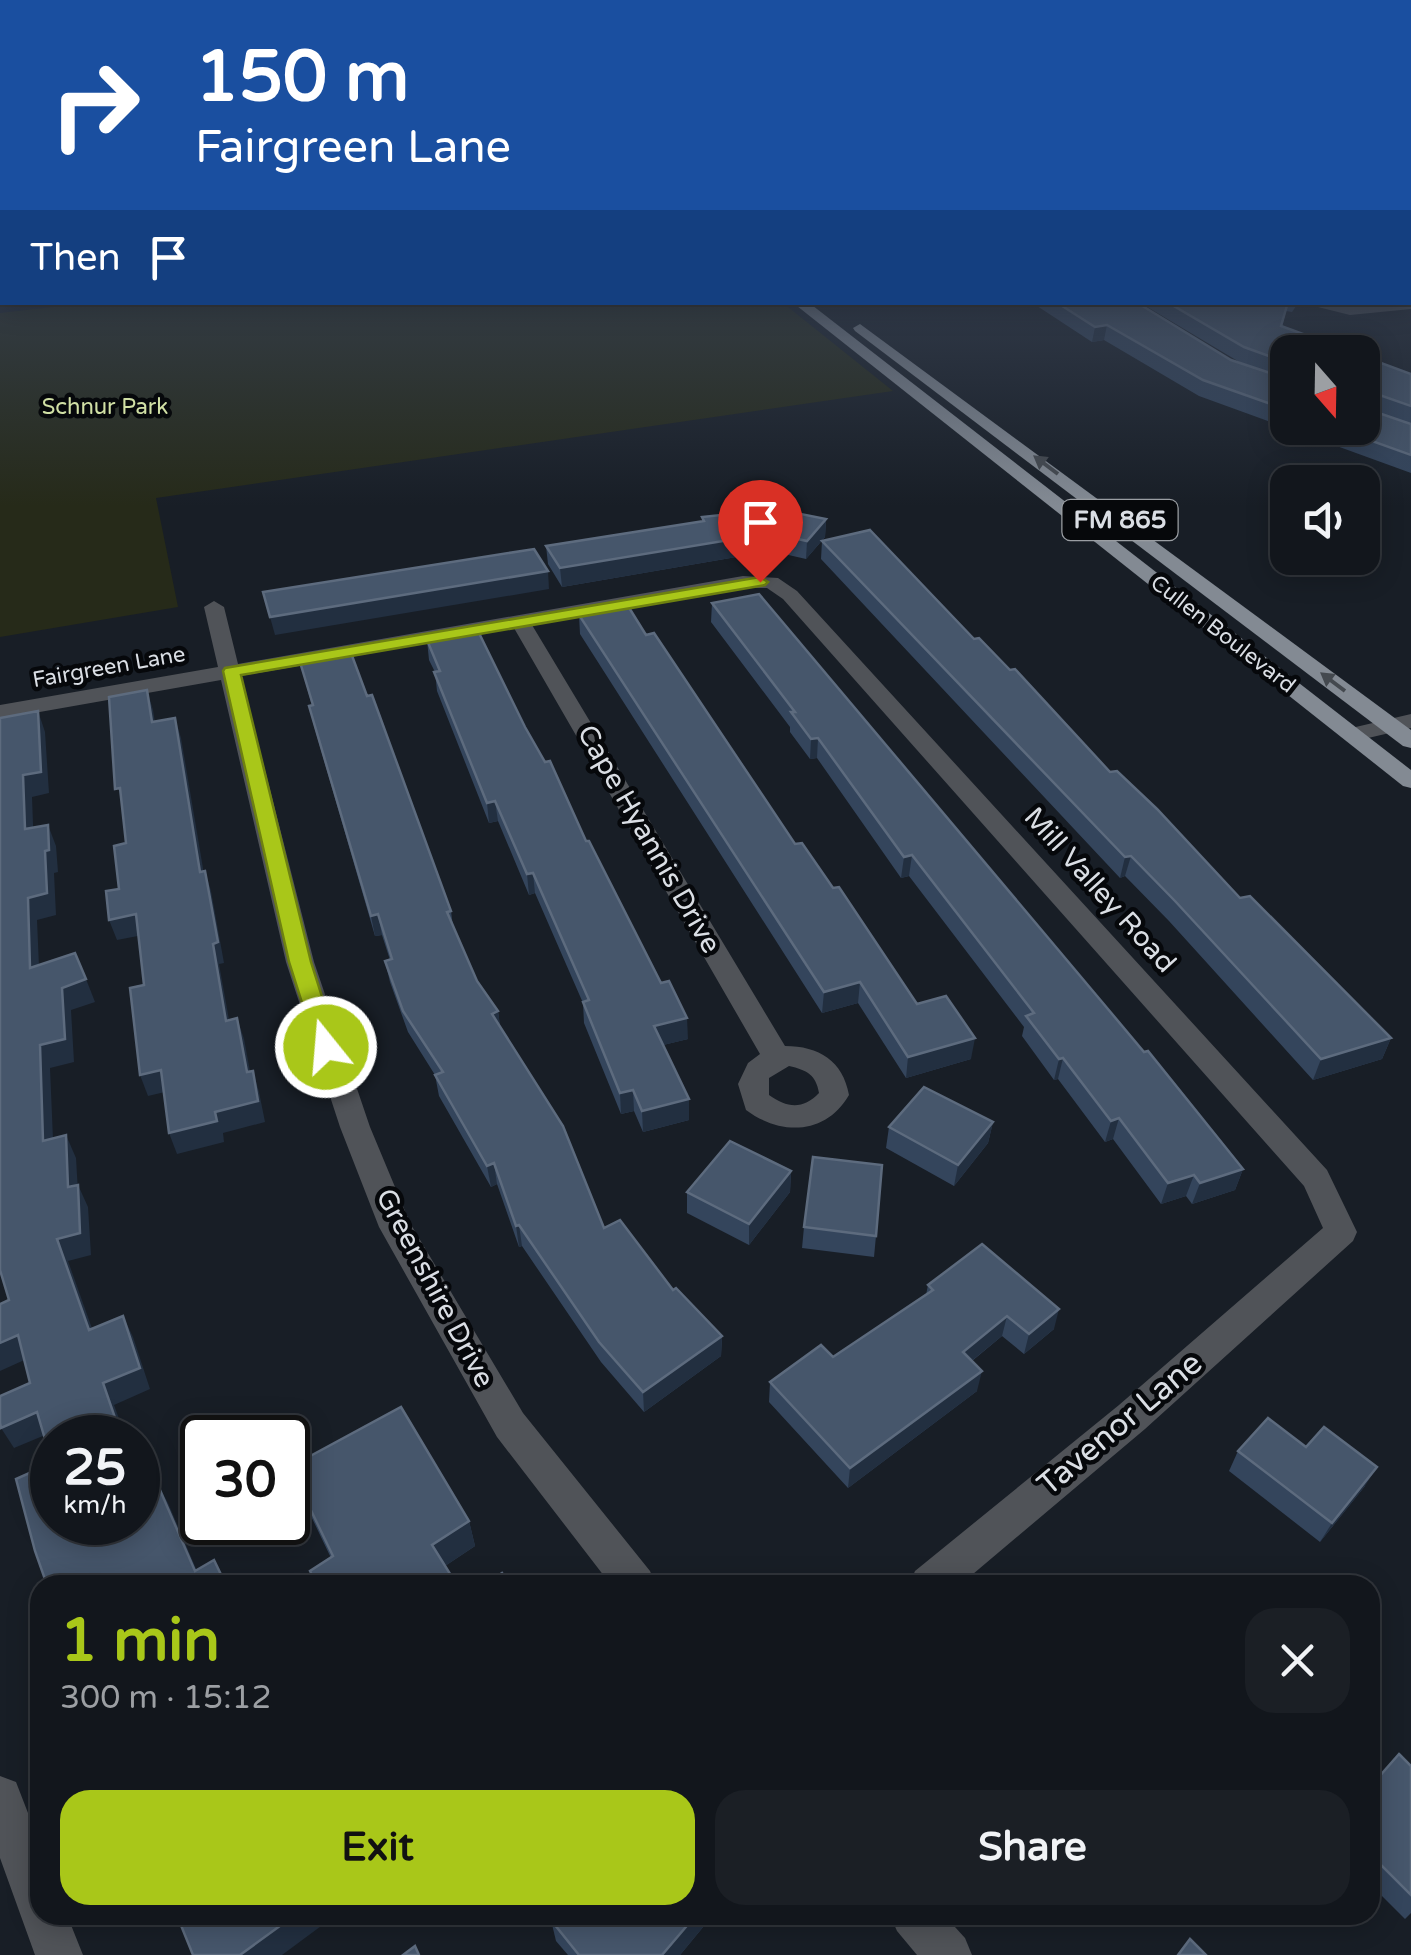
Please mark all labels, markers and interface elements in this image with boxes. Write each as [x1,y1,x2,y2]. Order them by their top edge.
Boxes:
text: 150 m [195,36,409,120]
icon: right [30,40,160,170]
text: Fairgreen Lane [195,121,511,175]
icon: arrive [141,230,196,285]
text: Then [30,235,121,281]
north arrow [1270,335,1380,445]
map controls [1270,335,1380,575]
park label: Schnur Park [42,394,168,420]
one-way arrow [1033,456,1059,476]
button: sound [1270,465,1380,575]
pin [718,480,803,583]
icon: arrive [733,495,788,550]
road number: FM 865 [1062,500,1178,540]
street label: Cullen Boulevard [1145,569,1301,699]
street label: Fairgreen Lane [31,641,187,693]
one-way arrow [1320,673,1346,693]
street label: Cape Hyannis Drive [570,719,728,959]
street label: Mill Valley Road [1017,800,1183,980]
position arrow [274,995,378,1099]
street label: Greenshire Drive [368,1183,502,1393]
street label: Tavenor Lane [1030,1344,1210,1504]
speed limit sign: 30 [180,1415,310,1545]
text: 25 [64,1438,126,1498]
text: km/h [64,1490,126,1520]
text: 1 min [60,1605,220,1677]
button: close [1245,1608,1350,1713]
text: 300 m · 15:12 [60,1679,272,1717]
button: Exit [60,1790,695,1905]
button: Share [715,1790,1350,1905]

